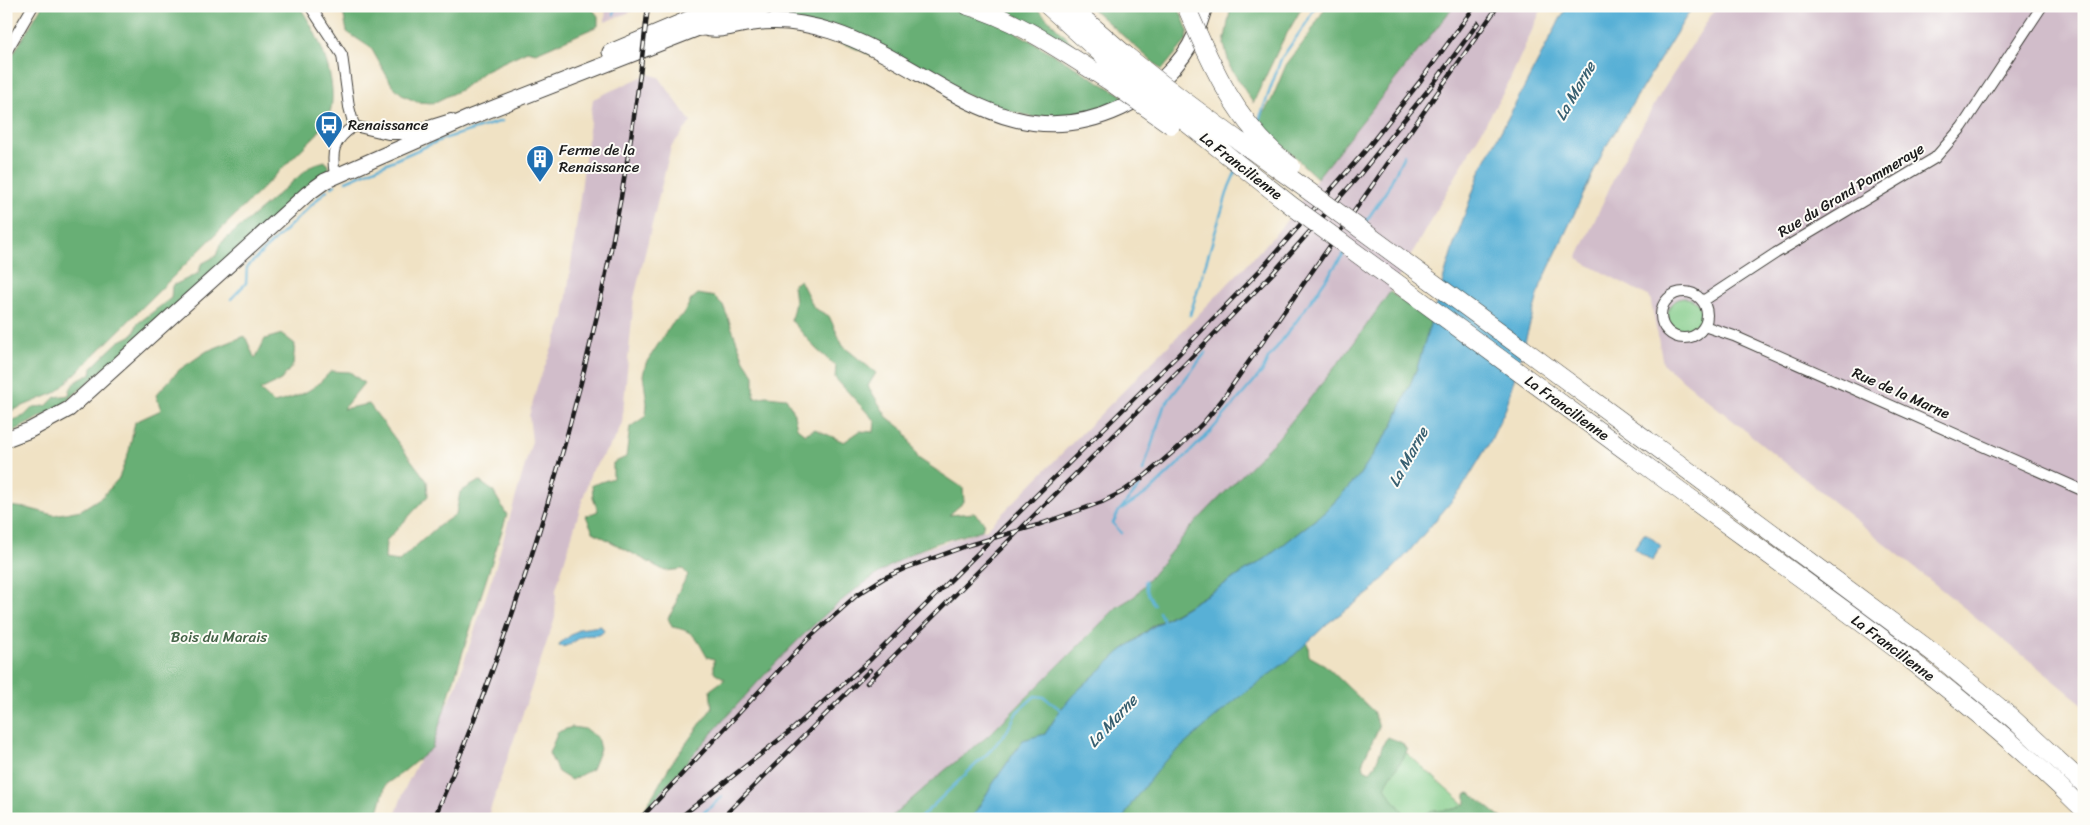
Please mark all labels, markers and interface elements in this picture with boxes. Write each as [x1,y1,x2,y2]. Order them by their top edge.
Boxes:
water label: La Marne [1546,54,1605,126]
bus stop icon: Renaissance [314,110,344,149]
place label: Renaissance [348,112,429,138]
street label: La Francilienne [1194,125,1288,207]
street label: Rue du Grand Pommeraye [1773,136,1930,244]
place label: Ferme de la Renaissance [559,137,640,180]
building icon: Ferme de la Renaissance [525,144,555,183]
street label: Rue de la Marne [1848,360,1954,426]
street label: La Francilienne [1519,368,1615,448]
water label: La Marne [1380,420,1437,492]
street label: La Francilienne [1845,608,1941,688]
park label: Bois du Marais [171,624,267,650]
water label: La Marne [1080,686,1146,754]

